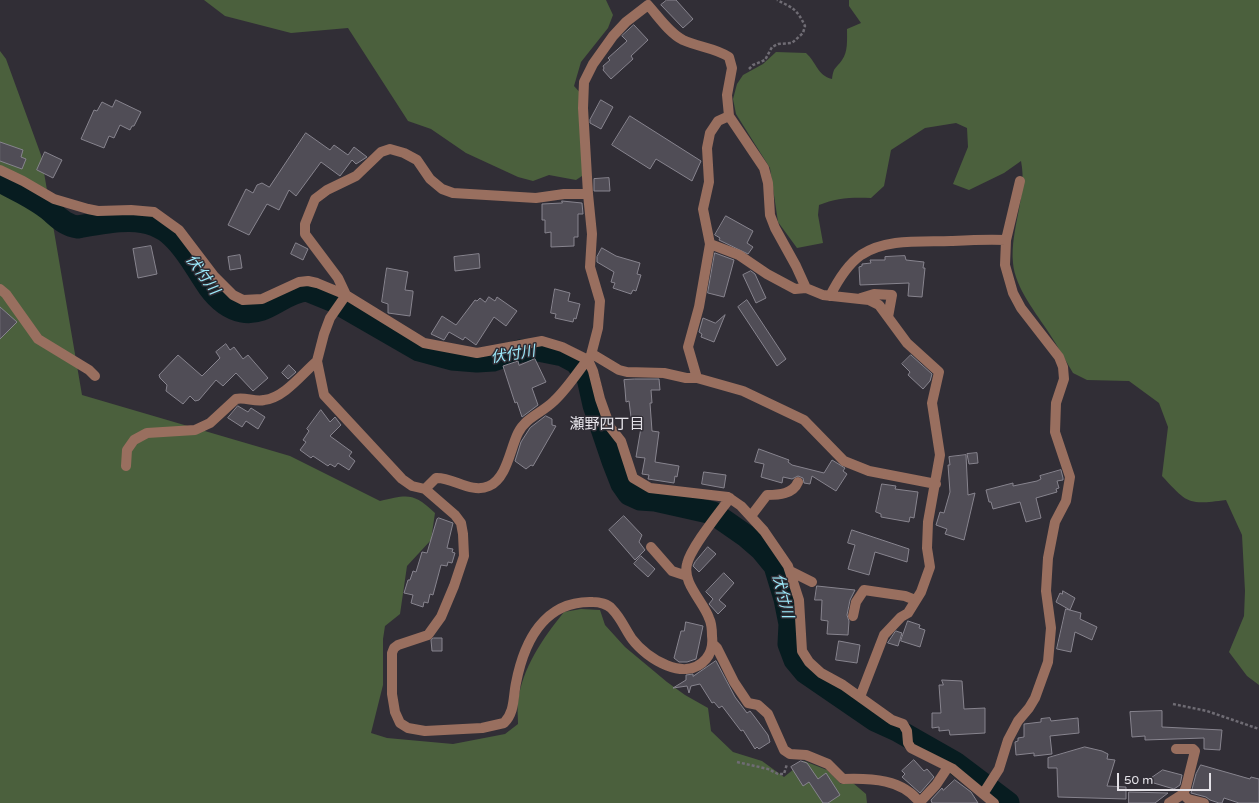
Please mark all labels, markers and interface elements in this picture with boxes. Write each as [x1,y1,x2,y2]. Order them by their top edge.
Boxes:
water label: 伏付川 [181,252,223,298]
water label: 伏付川 [489,343,537,367]
district label: 瀬野四丁目 [570,416,644,434]
water label: 伏付川 [768,572,796,620]
scale bar [1119,765,1213,791]
text: 50 m [1124,773,1153,787]

